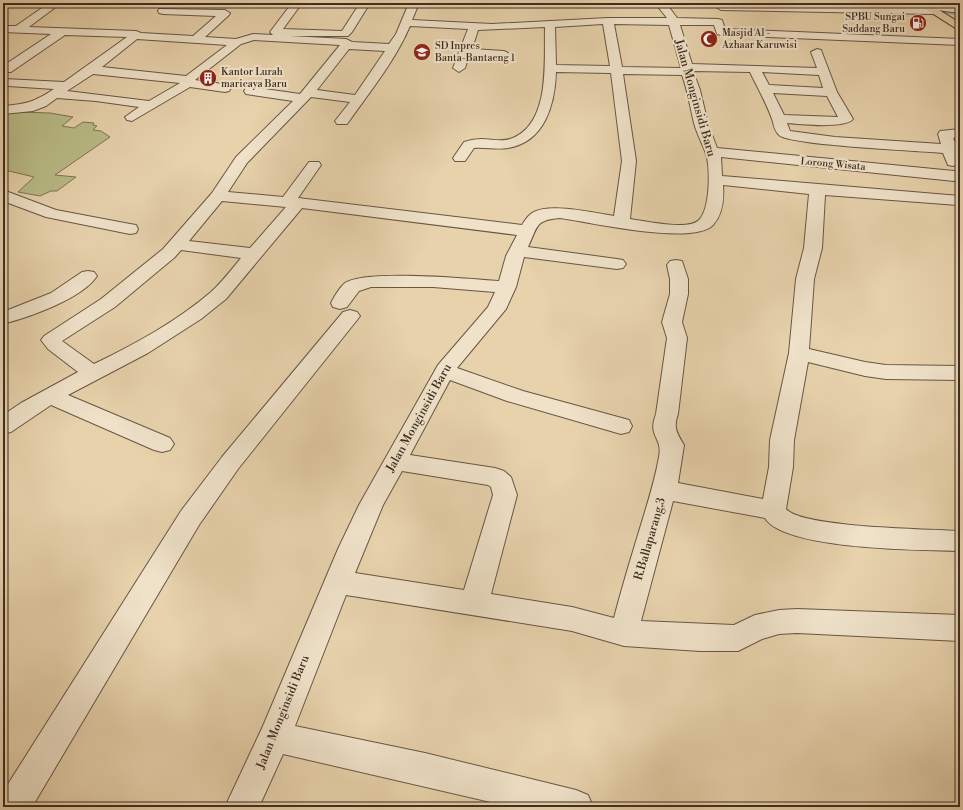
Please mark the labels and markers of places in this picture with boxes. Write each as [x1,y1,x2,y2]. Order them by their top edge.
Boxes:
place label: SPBU Sungai Saddang Baru [842,11,906,35]
fuel station icon: SPBU Sungai Saddang Baru [908,13,928,33]
place label: Masjid Al - Azhaar Karuwisi [721,27,798,51]
mosque icon: Masjid Al - Azhaar Karuwisi [699,29,719,49]
place label: SD Inpres Banta-Bantaeng 1 [434,40,516,64]
school or university icon: SD Inpres Banta-Bantaeng 1 [412,42,432,62]
place label: Kantor Lurah maricaya Baru [221,66,287,90]
building icon: Kantor Lurah maricaya Baru [198,68,218,88]

